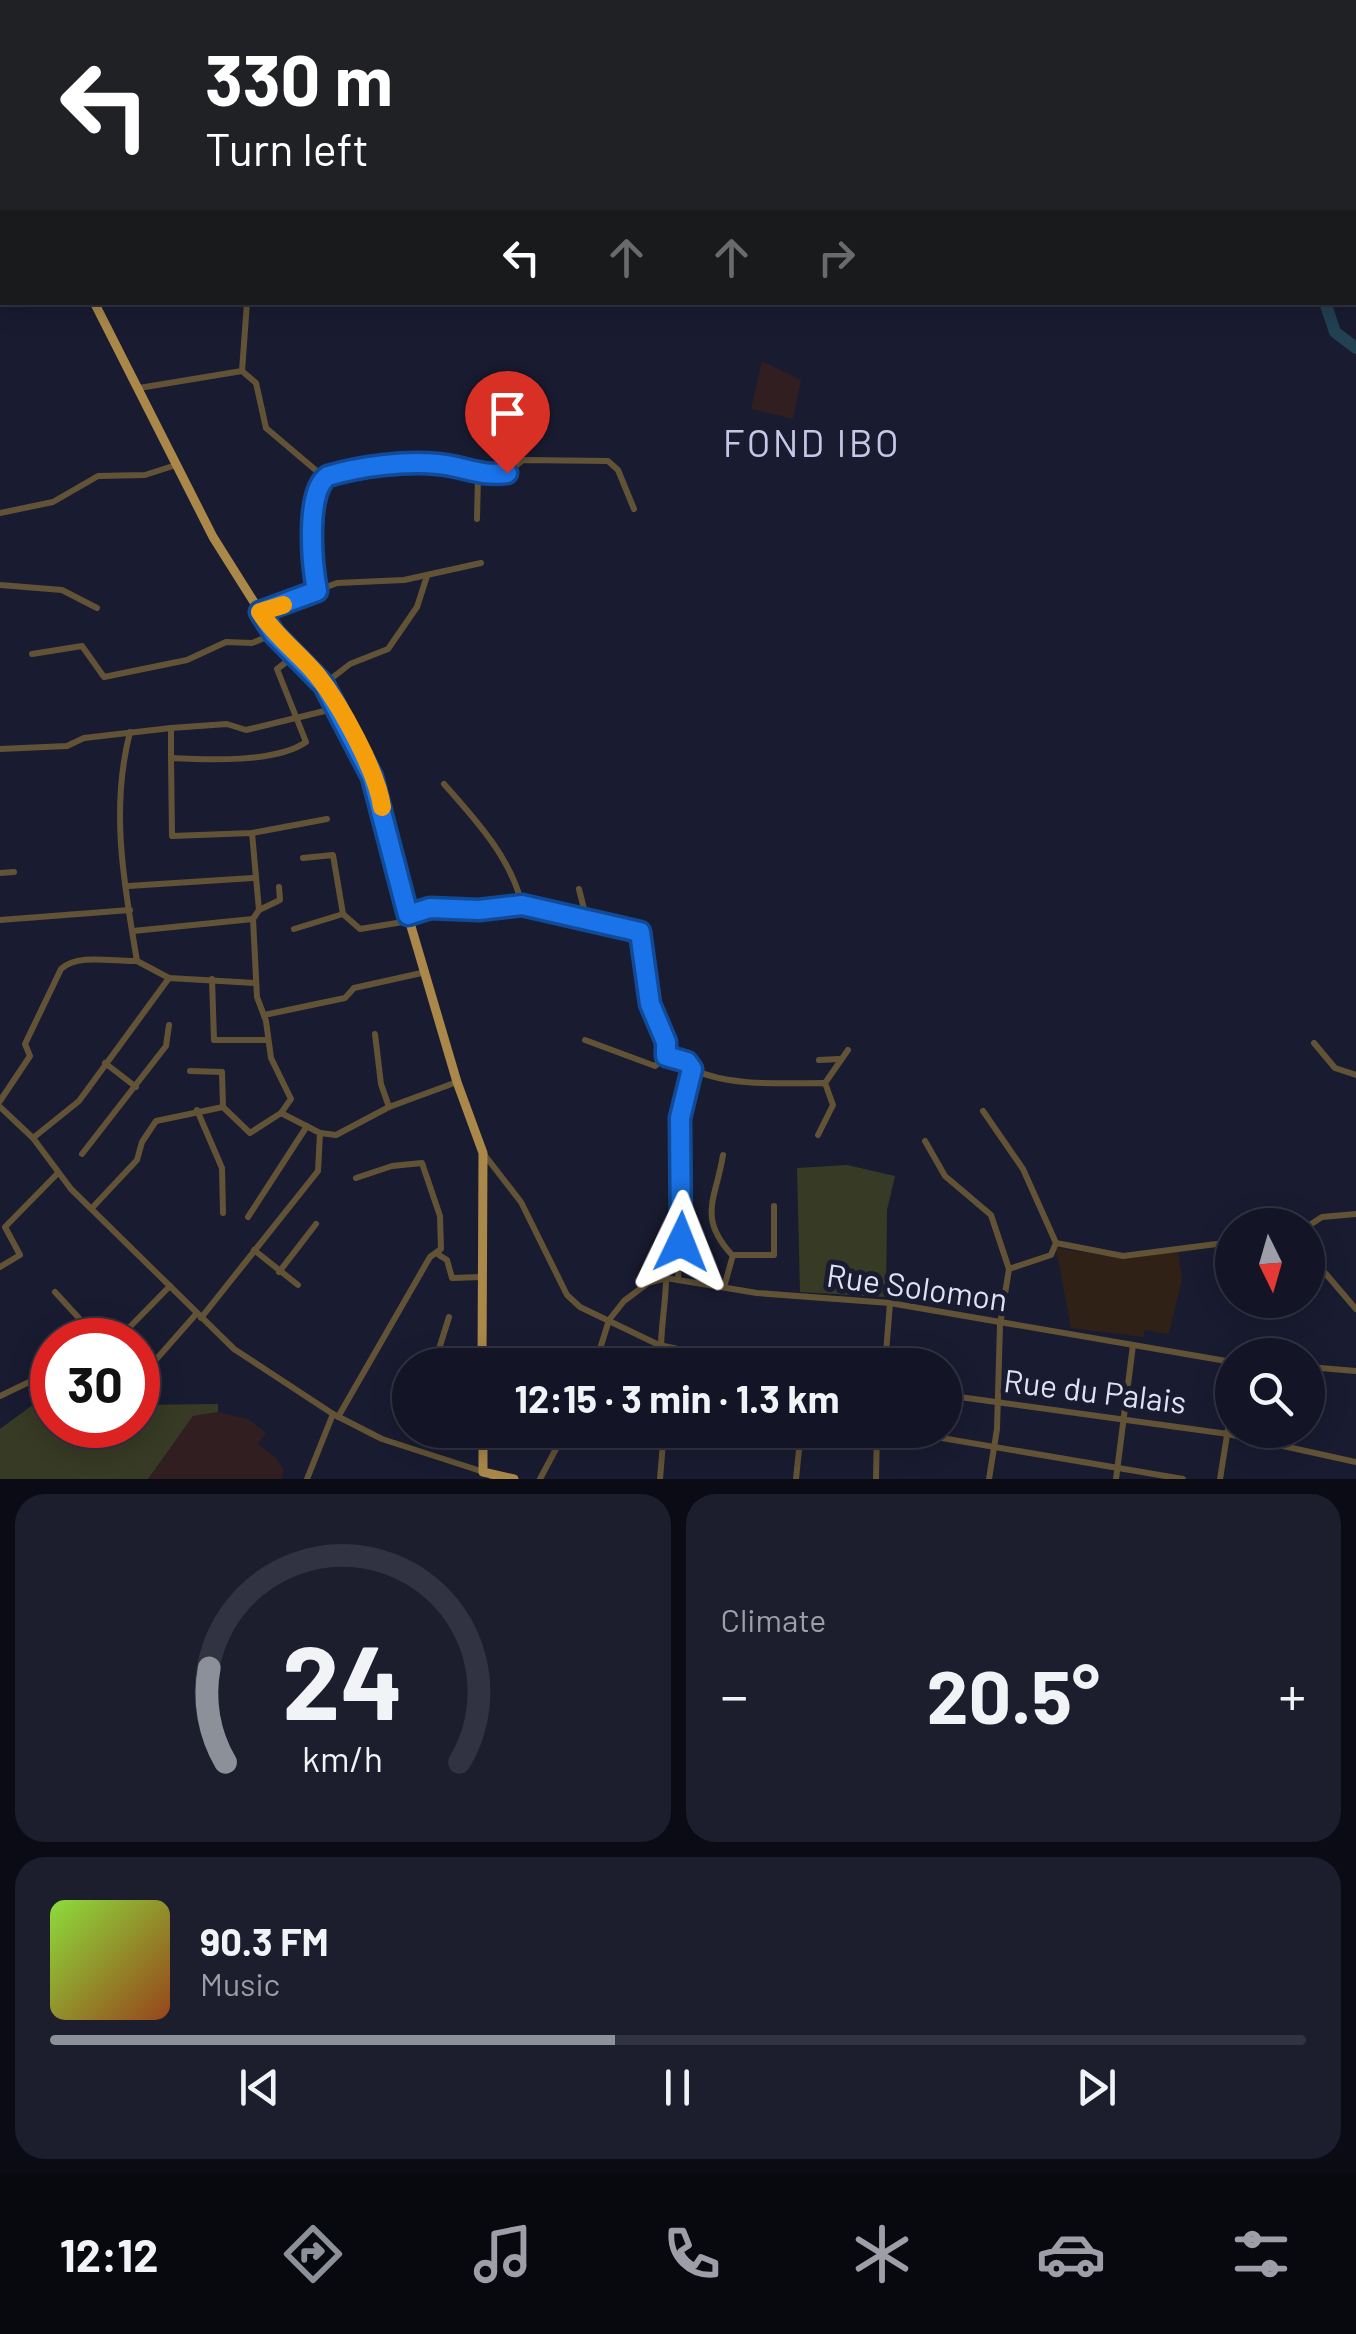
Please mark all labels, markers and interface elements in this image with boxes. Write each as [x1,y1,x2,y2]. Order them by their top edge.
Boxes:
text: 330 m [205,36,393,120]
icon: left [40,40,170,170]
text: Turn left [205,121,369,175]
icon: left [494,230,549,285]
icon: ahead [599,230,654,285]
icon: ahead [704,230,759,285]
icon: right [809,230,864,285]
pin [465,371,550,474]
icon: arrive [480,386,535,441]
district label: FOND IBO [723,419,901,465]
position arrow [629,1190,733,1294]
north arrow [1215,1208,1325,1318]
map controls [1215,1208,1325,1448]
street label: Rue Solomon [824,1255,1010,1318]
speed limit sign: 30 [30,1318,160,1448]
button: search [1215,1338,1325,1448]
street label: Rue du Palais [1002,1360,1189,1420]
text: 12:15 · 3 min · 1.3 km [515,1375,839,1421]
text: Climate [721,1600,826,1638]
text: 24 [282,1616,403,1741]
text: 20.5° [926,1649,1100,1739]
text: − [721,1661,748,1727]
text: + [1278,1661,1306,1727]
text: km/h [302,1736,383,1779]
text: 90.3 FM [200,1918,329,1964]
text: Music [200,1964,280,2002]
icon: previous [232,2060,287,2115]
icon: pause [650,2060,705,2115]
icon: next [1069,2060,1124,2115]
icon: directions [278,2219,348,2289]
icon: music [468,2219,538,2289]
icon: phone [657,2219,727,2289]
icon: climate [847,2219,917,2289]
icon: car [1036,2219,1106,2289]
icon: filters [1226,2219,1296,2289]
text: 12:12 [60,2227,158,2281]

